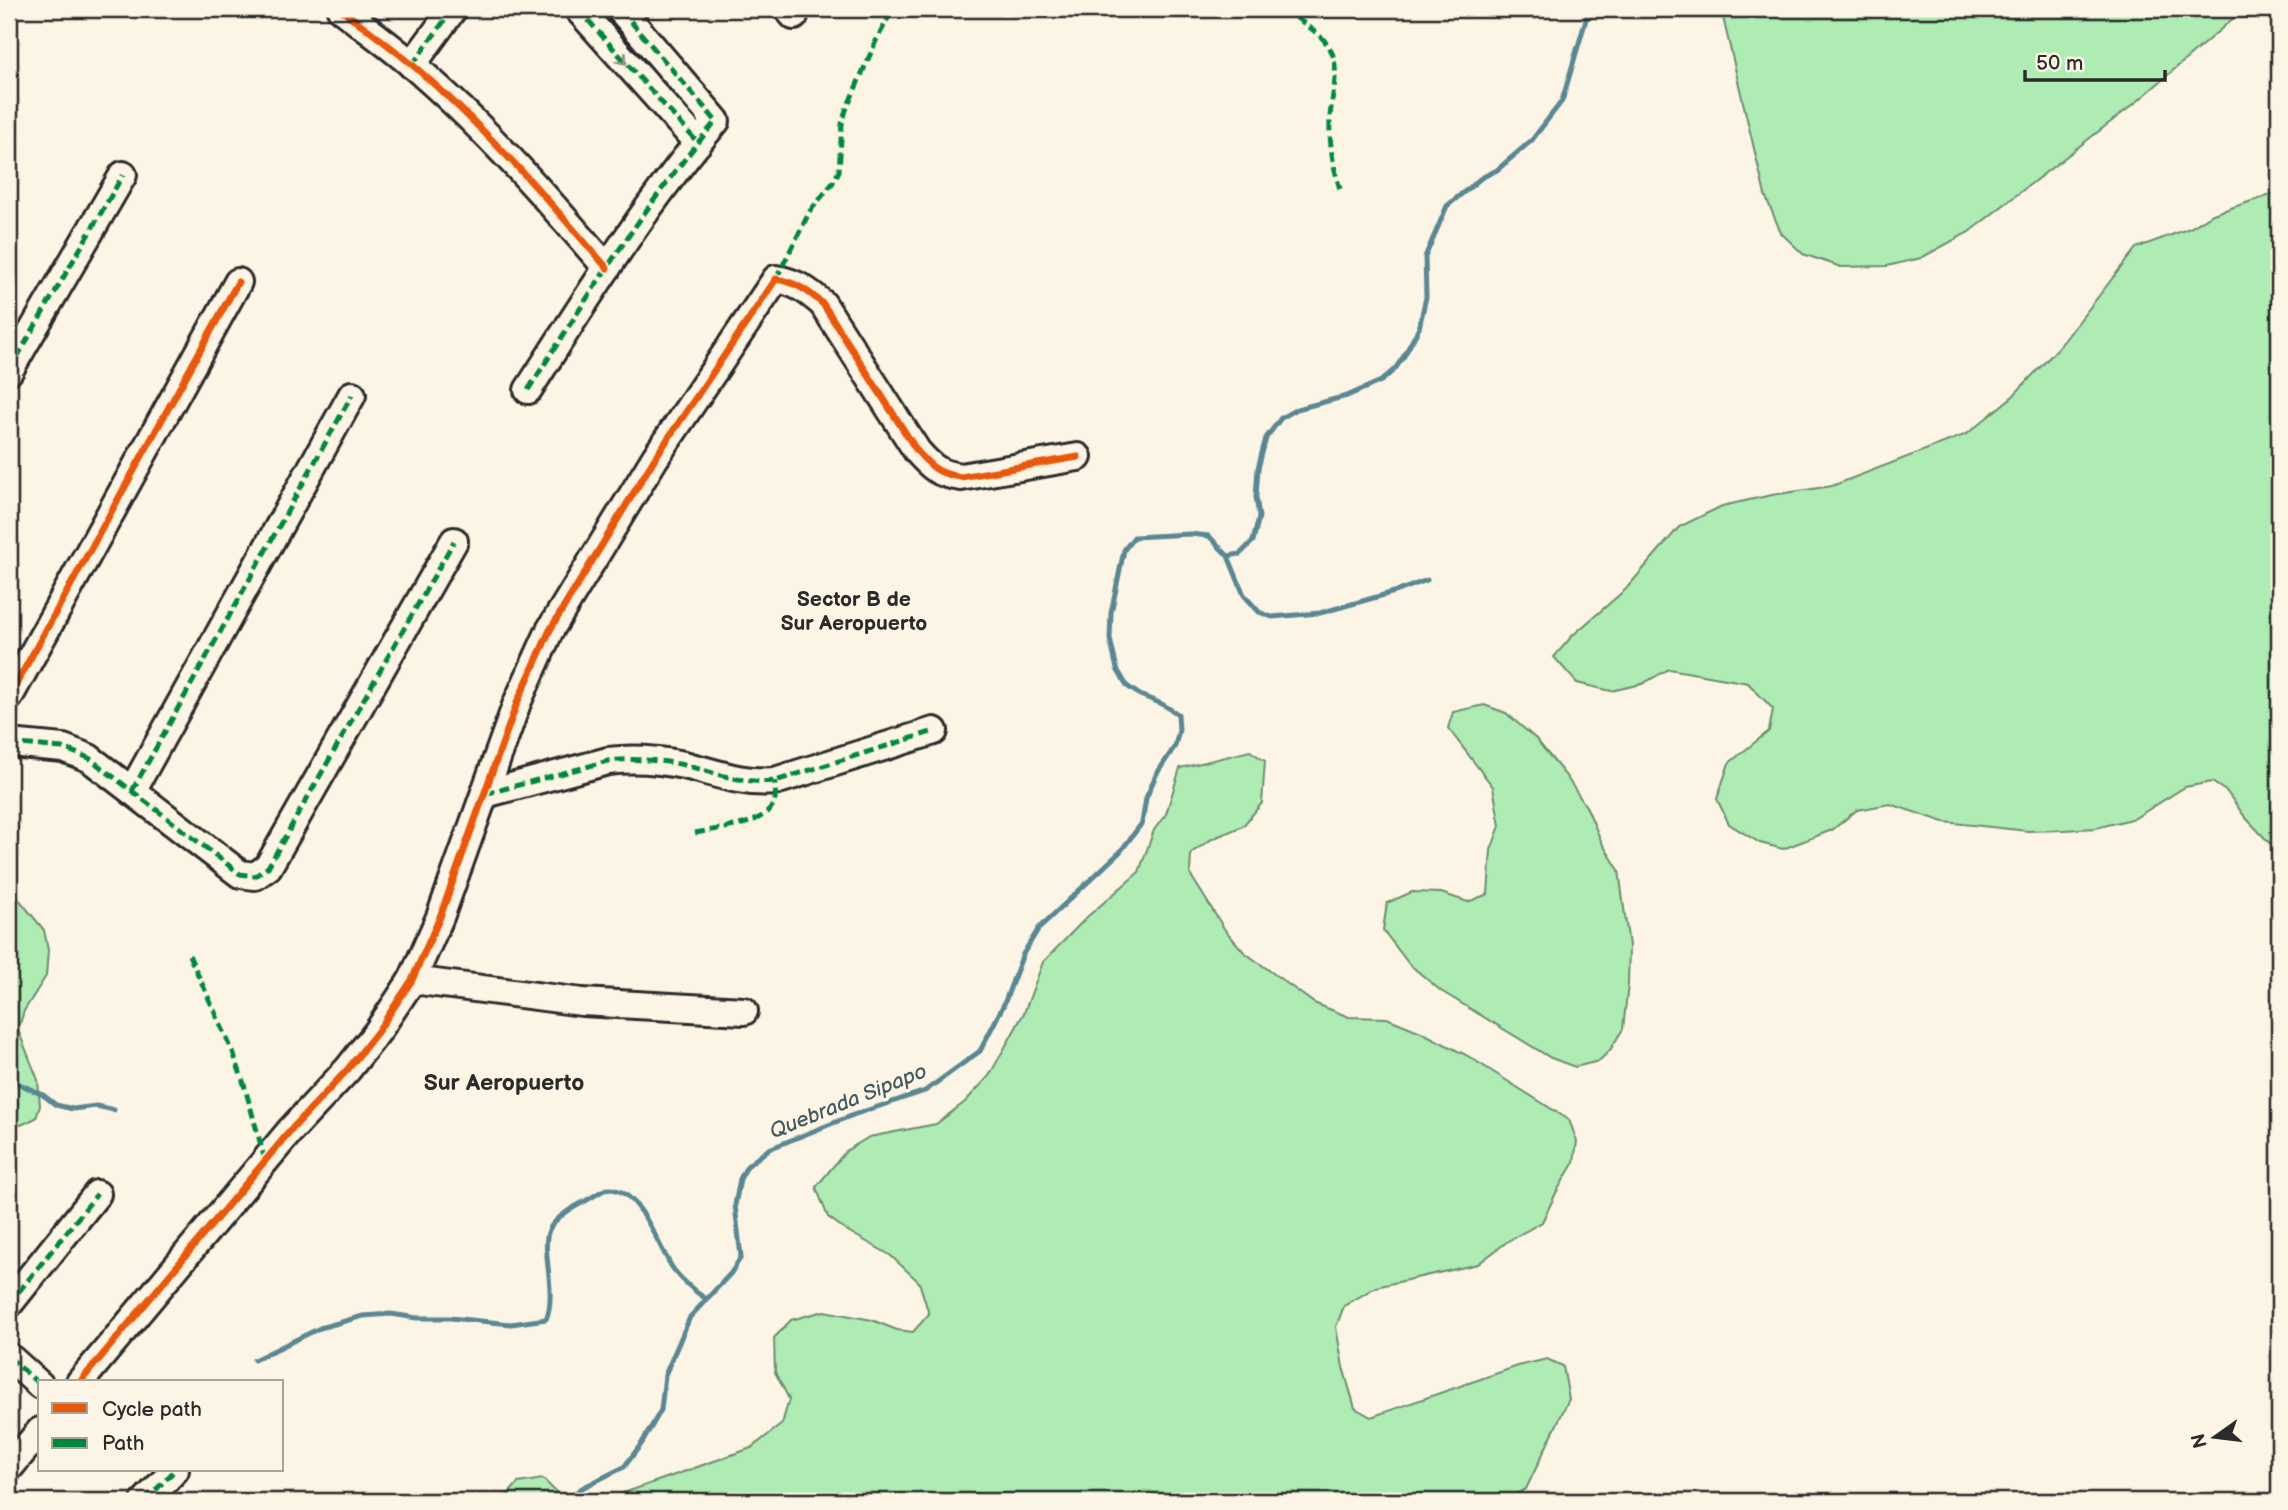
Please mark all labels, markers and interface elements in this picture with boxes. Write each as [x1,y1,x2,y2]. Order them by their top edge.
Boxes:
scale bar [2025,38,2166,82]
text: 50 m [2036,51,2083,76]
one-way arrow [615,52,628,65]
district label: Sector B de Sur Aeropuerto [781,587,927,636]
water label: Quebrada Sipapo [766,1059,930,1144]
district label: Sur Aeropuerto [424,1069,584,1097]
legend [38,1380,284,1472]
text: Cycle path [102,1397,202,1422]
north arrow [2180,1402,2250,1472]
text: Path [102,1431,144,1456]
text: N [2187,1431,2213,1450]

